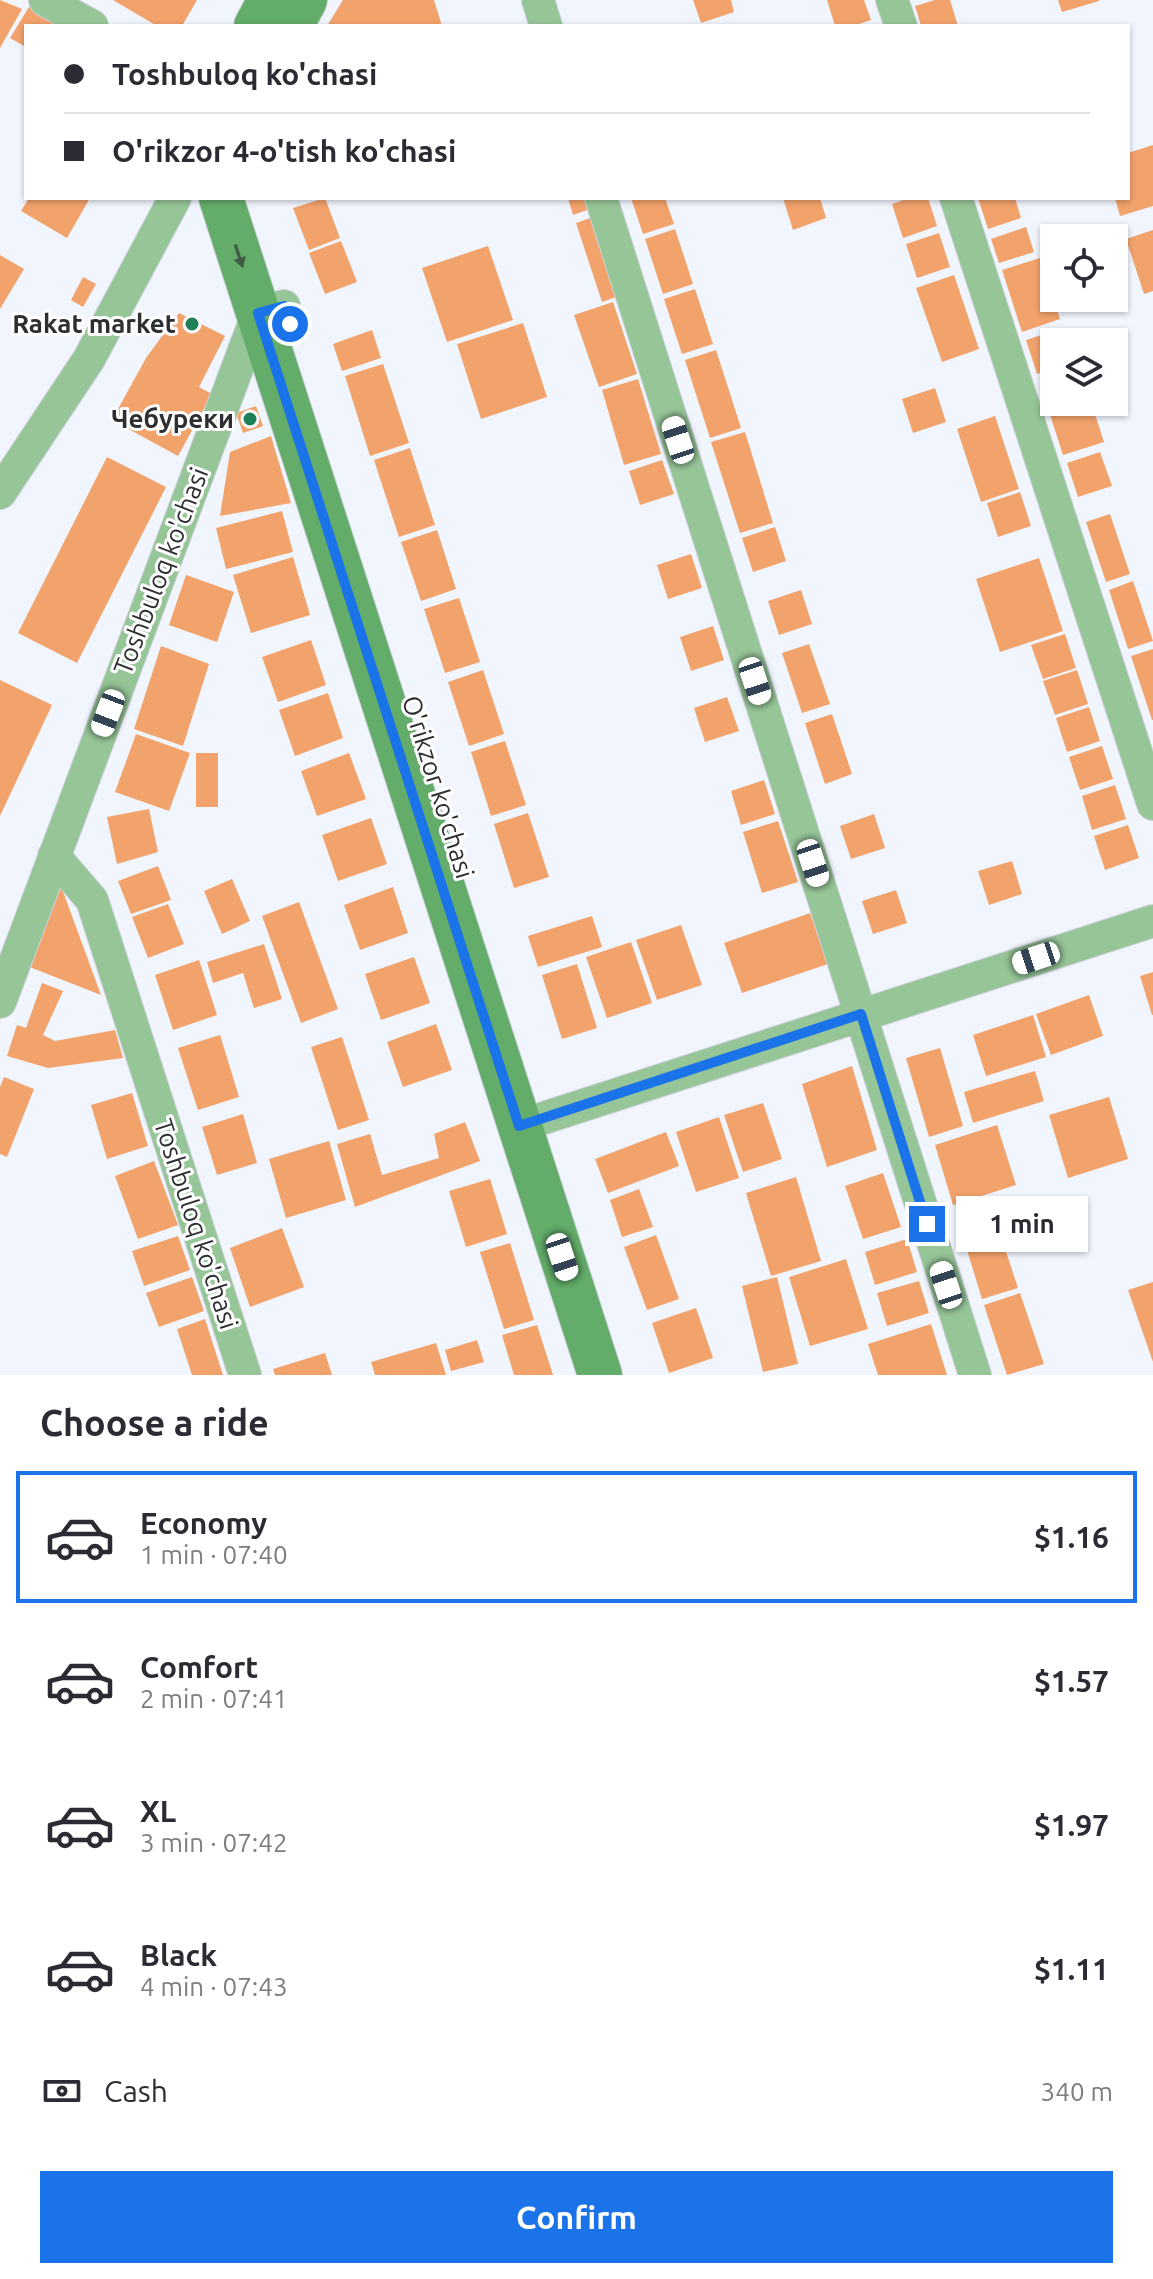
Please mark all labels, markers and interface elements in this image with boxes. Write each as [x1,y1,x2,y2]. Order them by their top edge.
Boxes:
text: Toshbuloq ko'chasi [112,57,377,91]
text: O'rikzor 4-o'tish ko'chasi [112,134,456,168]
map controls [1040,224,1128,416]
button: locate [1040,224,1128,312]
one-way arrow [233,244,246,268]
route start [272,306,308,342]
place label: Rakat market [12,309,176,338]
marker: Rakat market [183,315,201,333]
button: layers [1040,328,1128,416]
place label: Чебуреки [111,404,234,433]
marker: Чебуреки [241,410,259,428]
car [659,413,697,467]
street label: Toshbuloq ko'chasi [108,463,213,678]
car [736,654,774,708]
car [88,686,128,740]
street label: O'rikzor ko'chasi [397,692,480,882]
car [794,836,832,890]
car [1009,939,1063,977]
street label: Toshbuloq ko'chasi [149,1115,244,1333]
callout: 1 min [955,1196,1087,1252]
route end [909,1206,945,1242]
text: 1 min [989,1209,1055,1238]
car [543,1230,581,1284]
car [927,1258,965,1312]
text: Choose a ride [40,1402,269,1443]
icon: car [44,1501,116,1573]
text: Economy [140,1506,267,1540]
text: $1.16 [1034,1520,1109,1554]
text: 1 min · 07:40 [140,1540,288,1569]
icon: car [44,1645,116,1717]
text: Comfort [140,1650,258,1684]
text: $1.57 [1034,1664,1109,1698]
text: 2 min · 07:41 [140,1684,288,1713]
icon: car [44,1789,116,1861]
text: XL [140,1794,176,1828]
text: $1.97 [1034,1808,1109,1842]
text: 3 min · 07:42 [140,1828,288,1857]
icon: car [44,1933,116,2005]
text: Black [140,1938,217,1972]
text: $1.11 [1034,1952,1109,1986]
text: 4 min · 07:43 [140,1972,288,2001]
icon: cash [40,2069,84,2113]
text: Cash [104,2074,168,2108]
text: 340 m [1041,2077,1113,2106]
button: Confirm [40,2171,1113,2263]

